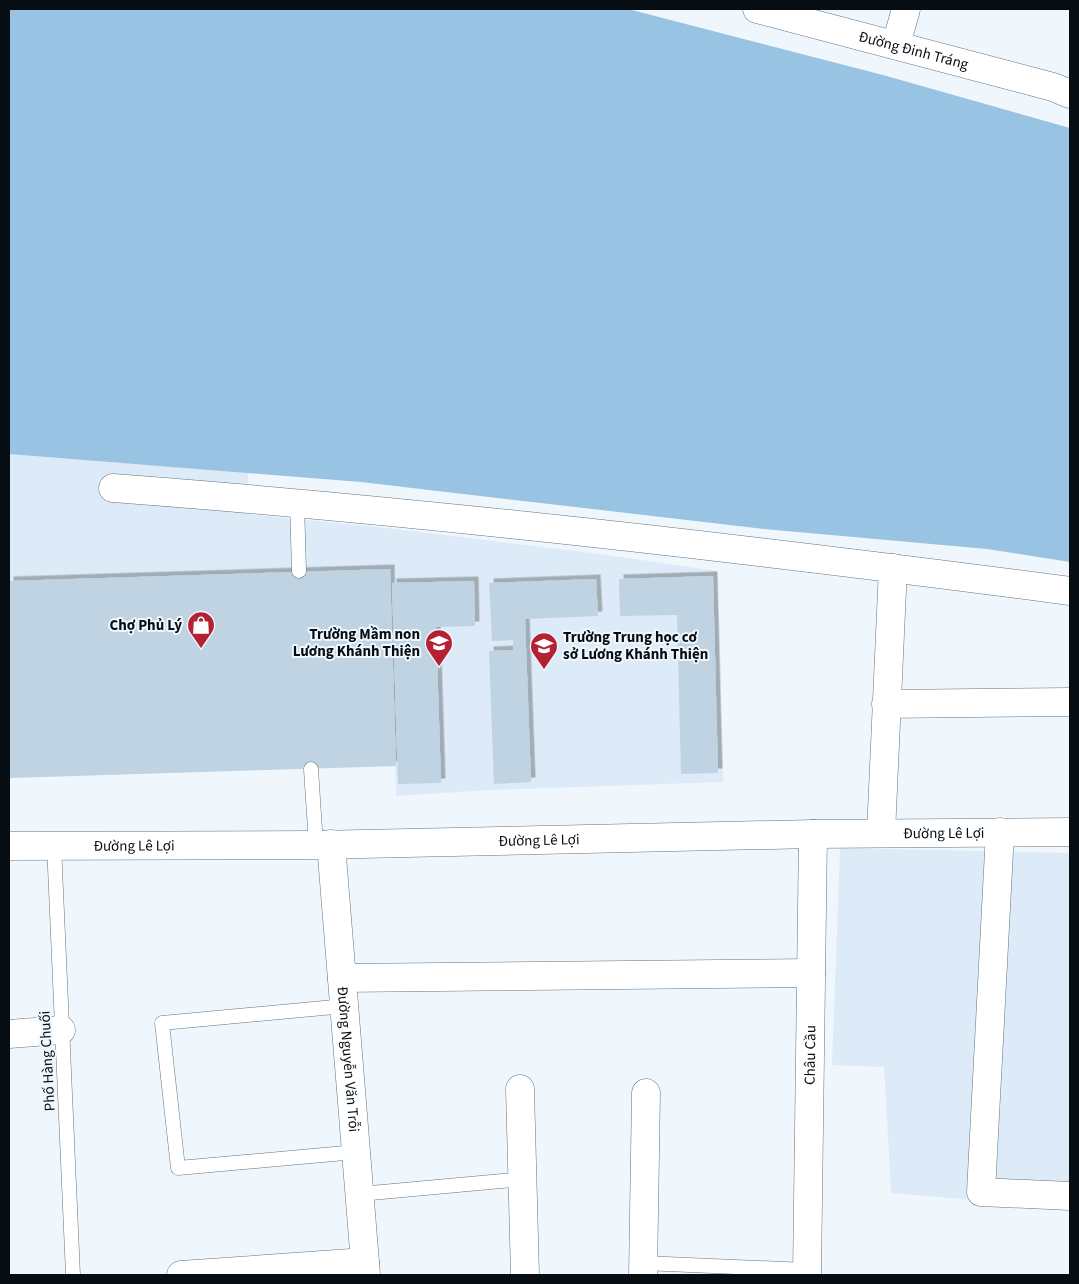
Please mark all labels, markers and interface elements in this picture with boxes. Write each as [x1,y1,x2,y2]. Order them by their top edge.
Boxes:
street label: Đường Đinh Tráng [856,26,971,75]
shop icon: Chợ Phủ Lý [186,610,216,649]
place label: Chợ Phủ Lý [110,615,182,636]
place label: Trường Mầm non Lương Khánh Thiện [293,624,420,662]
place label: Trường Trung học cơ sở Lương Khánh Thiện [563,627,708,665]
school or university icon: Trường Mầm non Lương Khánh Thiện [424,628,454,667]
school or university icon: Trường Trung học cơ sở Lương Khánh Thiện [529,631,559,670]
street label: Đường Lê Lợi [903,823,985,844]
street label: Đường Lê Lợi [498,829,580,852]
street label: Đường Lê Lợi [93,835,175,857]
street label: Đường Nguyễn Văn Trỗi [332,986,364,1133]
street label: Phố Hàng Chuối [34,1010,61,1112]
street label: Châu Cầu [800,1025,821,1085]

